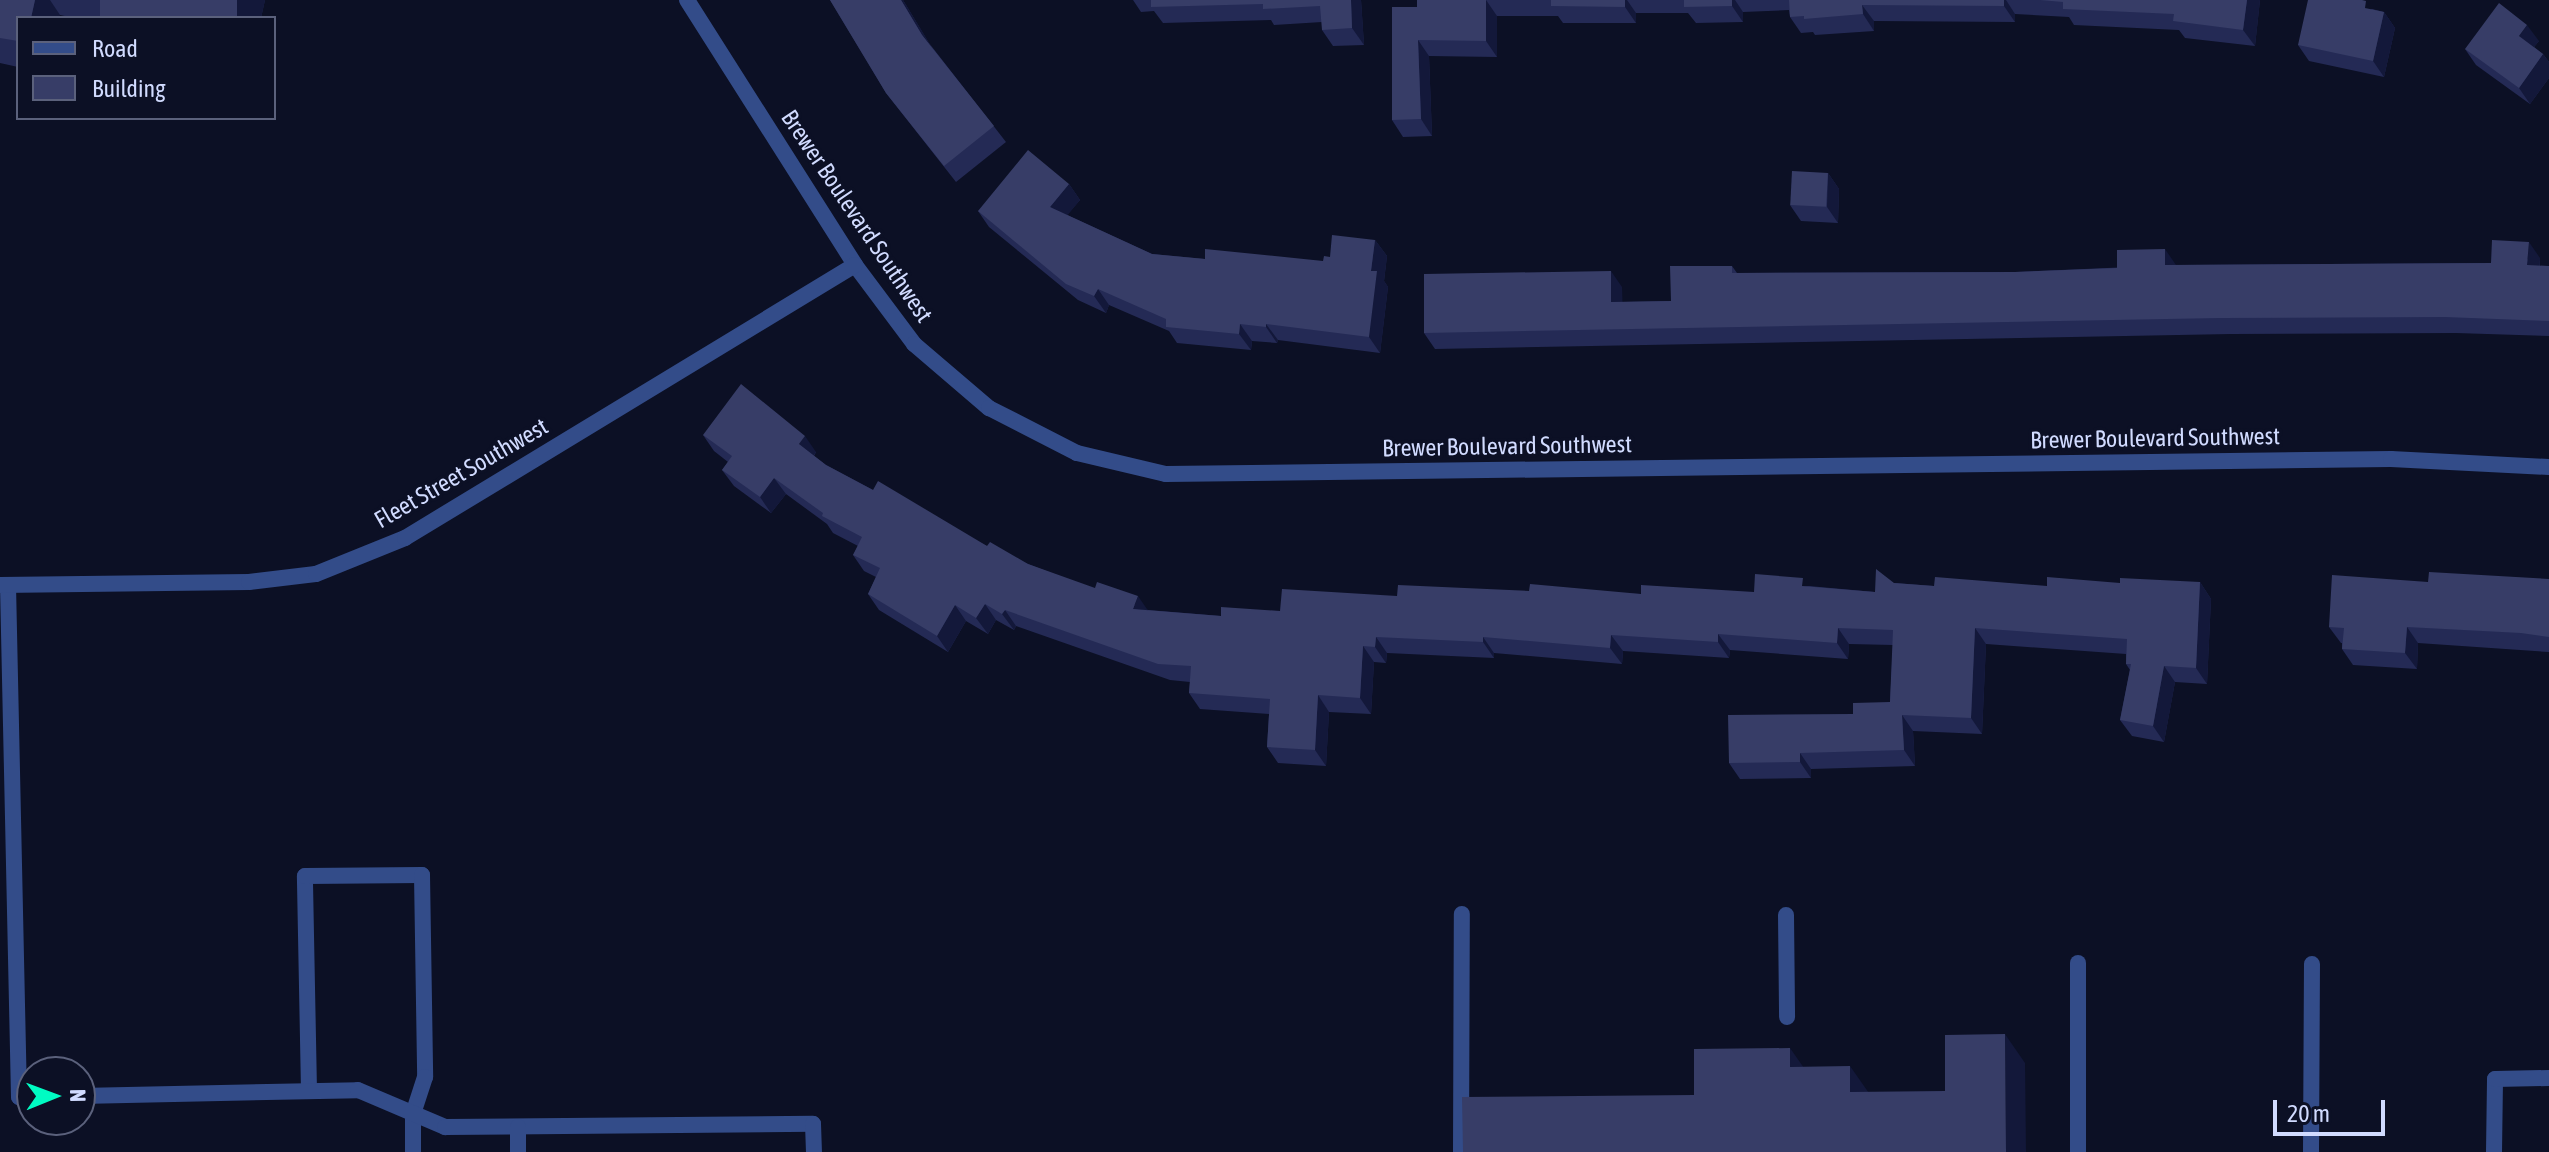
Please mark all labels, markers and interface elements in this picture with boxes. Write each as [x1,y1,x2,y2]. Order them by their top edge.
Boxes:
legend [16,16,276,120]
text: Road [92,35,138,62]
text: Building [92,75,165,102]
street label: Brewer Boulevard Southwest [775,104,939,328]
street label: Fleet Street Southwest [369,412,553,534]
street label: Brewer Boulevard Southwest [2030,421,2280,455]
street label: Brewer Boulevard Southwest [1382,429,1632,463]
north arrow [16,1056,96,1136]
scale bar [2277,1084,2389,1134]
text: N [65,1089,91,1102]
text: 20 m [2287,1100,2330,1127]

